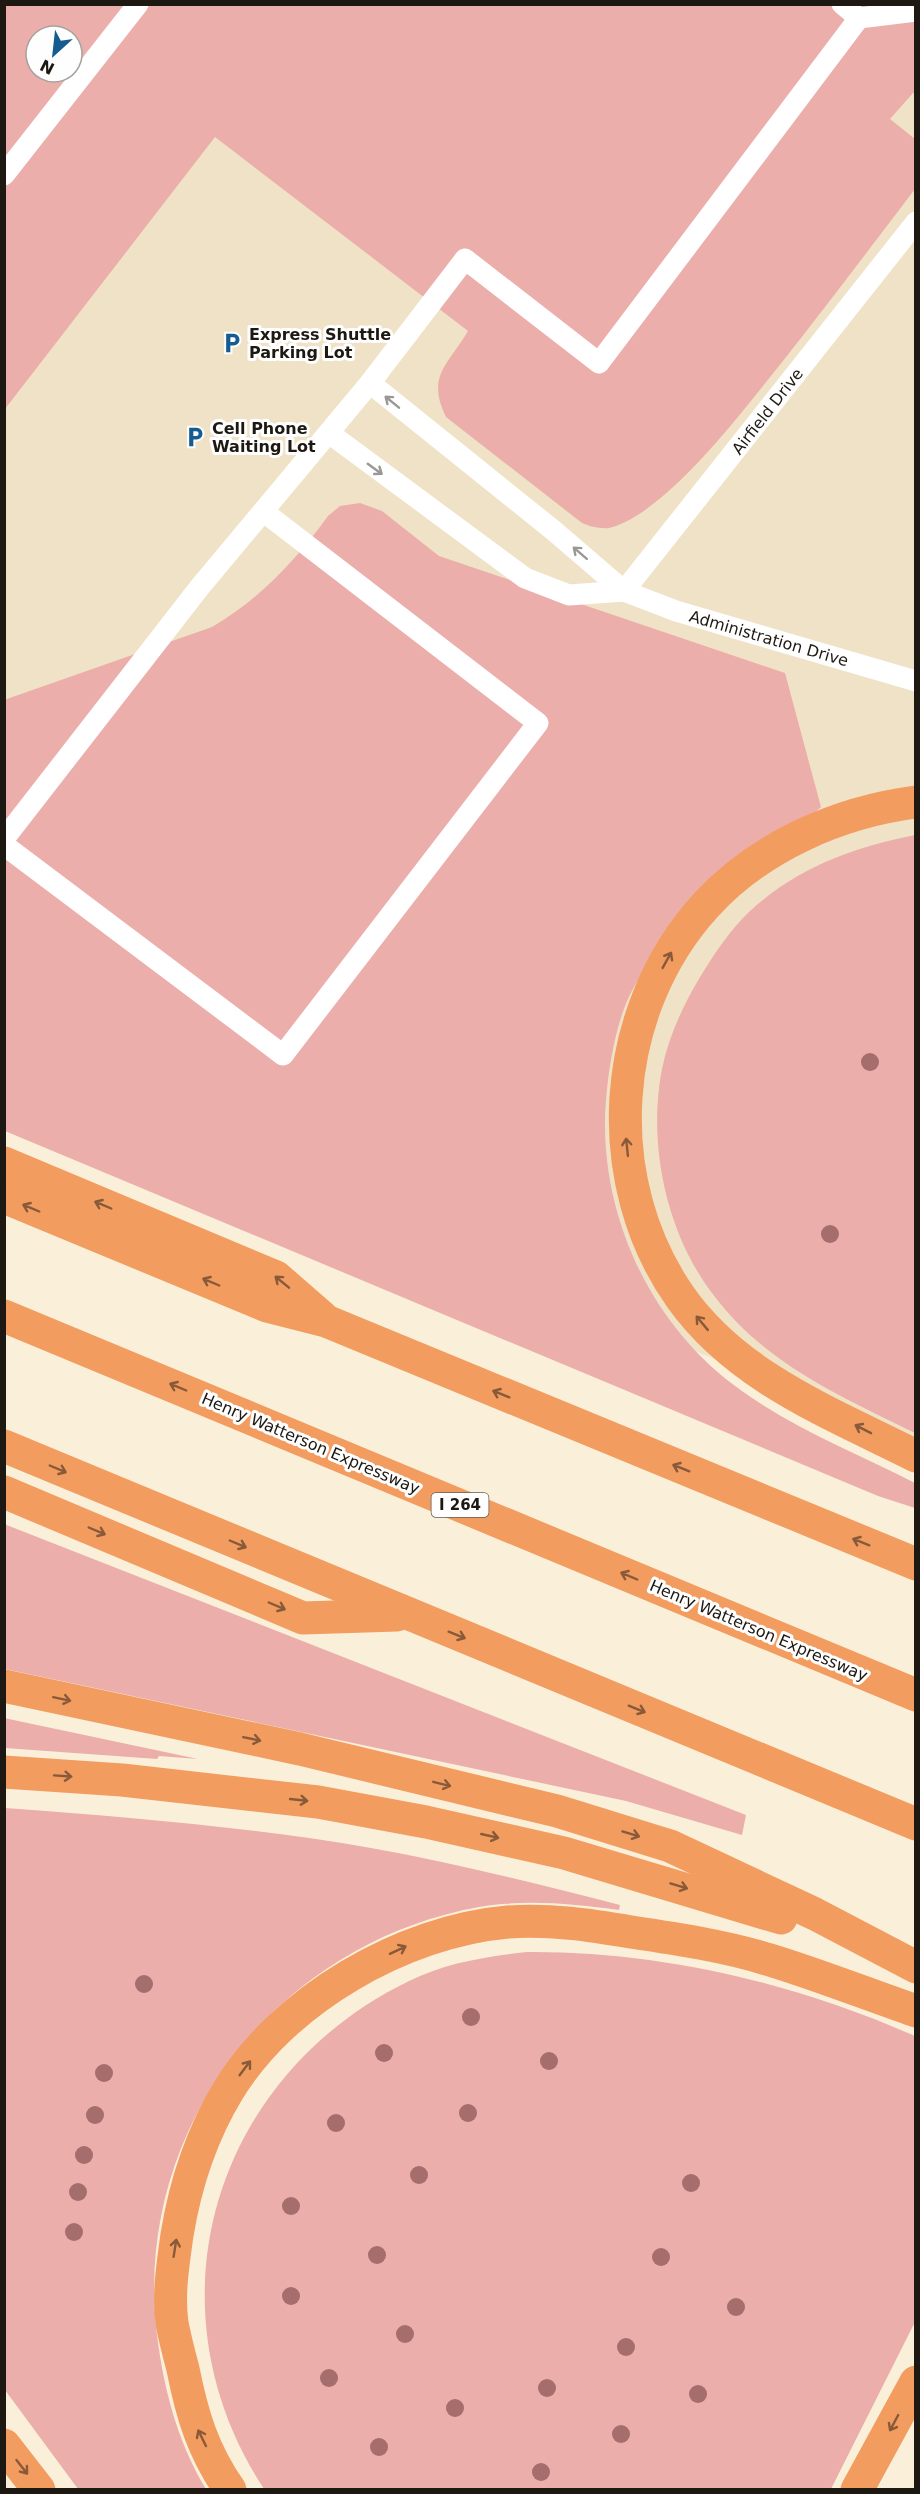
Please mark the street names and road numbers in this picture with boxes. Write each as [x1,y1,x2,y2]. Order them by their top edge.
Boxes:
street label: Airfield Drive [728,364,807,458]
street label: Administration Drive [687,607,851,670]
street label: Henry Watterson Expressway [199,1389,423,1498]
road number: I 264 [432,1493,488,1517]
street label: Henry Watterson Expressway [647,1576,871,1685]

